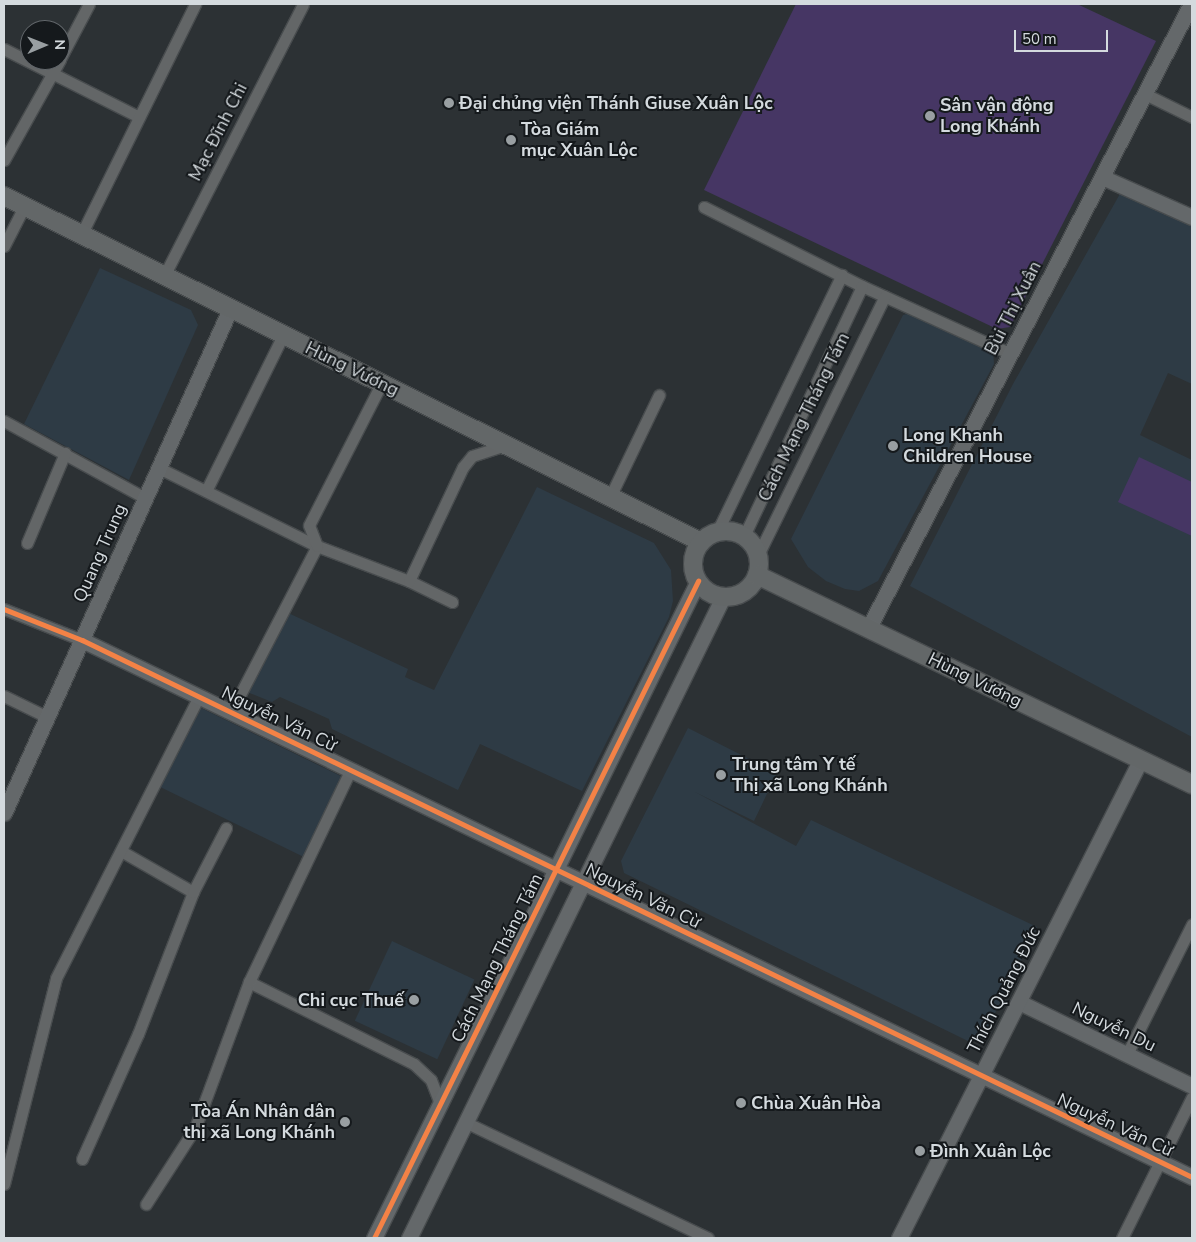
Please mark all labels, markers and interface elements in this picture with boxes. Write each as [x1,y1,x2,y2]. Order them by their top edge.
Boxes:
north arrow [20,20,70,70]
scale bar [1016,20,1110,52]
text: 50 m [1022,29,1057,49]
text: N [50,39,69,50]
street label: Mạc Đĩnh Chi [184,79,252,185]
place label: Đại chủng viện Thánh Giuse Xuân Lộc [459,92,773,114]
place label: Sân vận động Long Khánh [940,95,1054,138]
marker: Đại chủng viện Thánh Giuse Xuân Lộc [443,97,455,109]
marker: Sân vận động Long Khánh [924,110,936,122]
place label: Tòa Giám mục Xuân Lộc [521,119,637,162]
marker: Tòa Giám mục Xuân Lộc [505,134,517,146]
street label: Bùi Thị Xuân [980,257,1046,359]
street label: Cách Mạng Tháng Tám [754,329,854,505]
street label: Hùng Vương [302,337,402,401]
place label: Long Khanh Children House [903,425,1032,468]
marker: Long Khanh Children House [887,440,899,452]
street label: Quang Trung [69,500,131,606]
street label: Hùng Vương [925,648,1025,712]
street label: Nguyễn Văn Cừ [218,682,340,756]
place label: Trung tâm Y tế Thị xã Long Khánh [732,754,888,796]
marker: Trung tâm Y tế Thị xã Long Khánh [714,768,728,782]
street label: Nguyễn Văn Cừ [582,859,704,933]
street label: Cách Mạng Tháng Tám [447,870,547,1046]
street label: Thích Quảng Đức [963,923,1045,1057]
place label: Chi cục Thuế [298,989,404,1011]
marker: Chi cục Thuế [408,994,420,1006]
street label: Nguyễn Du [1068,997,1160,1057]
street label: Nguyễn Văn Cừ [1054,1089,1176,1161]
place label: Chùa Xuân Hòa [751,1092,881,1114]
marker: Chùa Xuân Hòa [735,1097,747,1109]
place label: Tòa Án Nhân dân thị xã Long Khánh [184,1101,335,1144]
marker: Tòa Án Nhân dân thị xã Long Khánh [339,1116,351,1128]
place label: Đình Xuân Lộc [930,1140,1051,1162]
marker: Đình Xuân Lộc [914,1145,926,1157]

